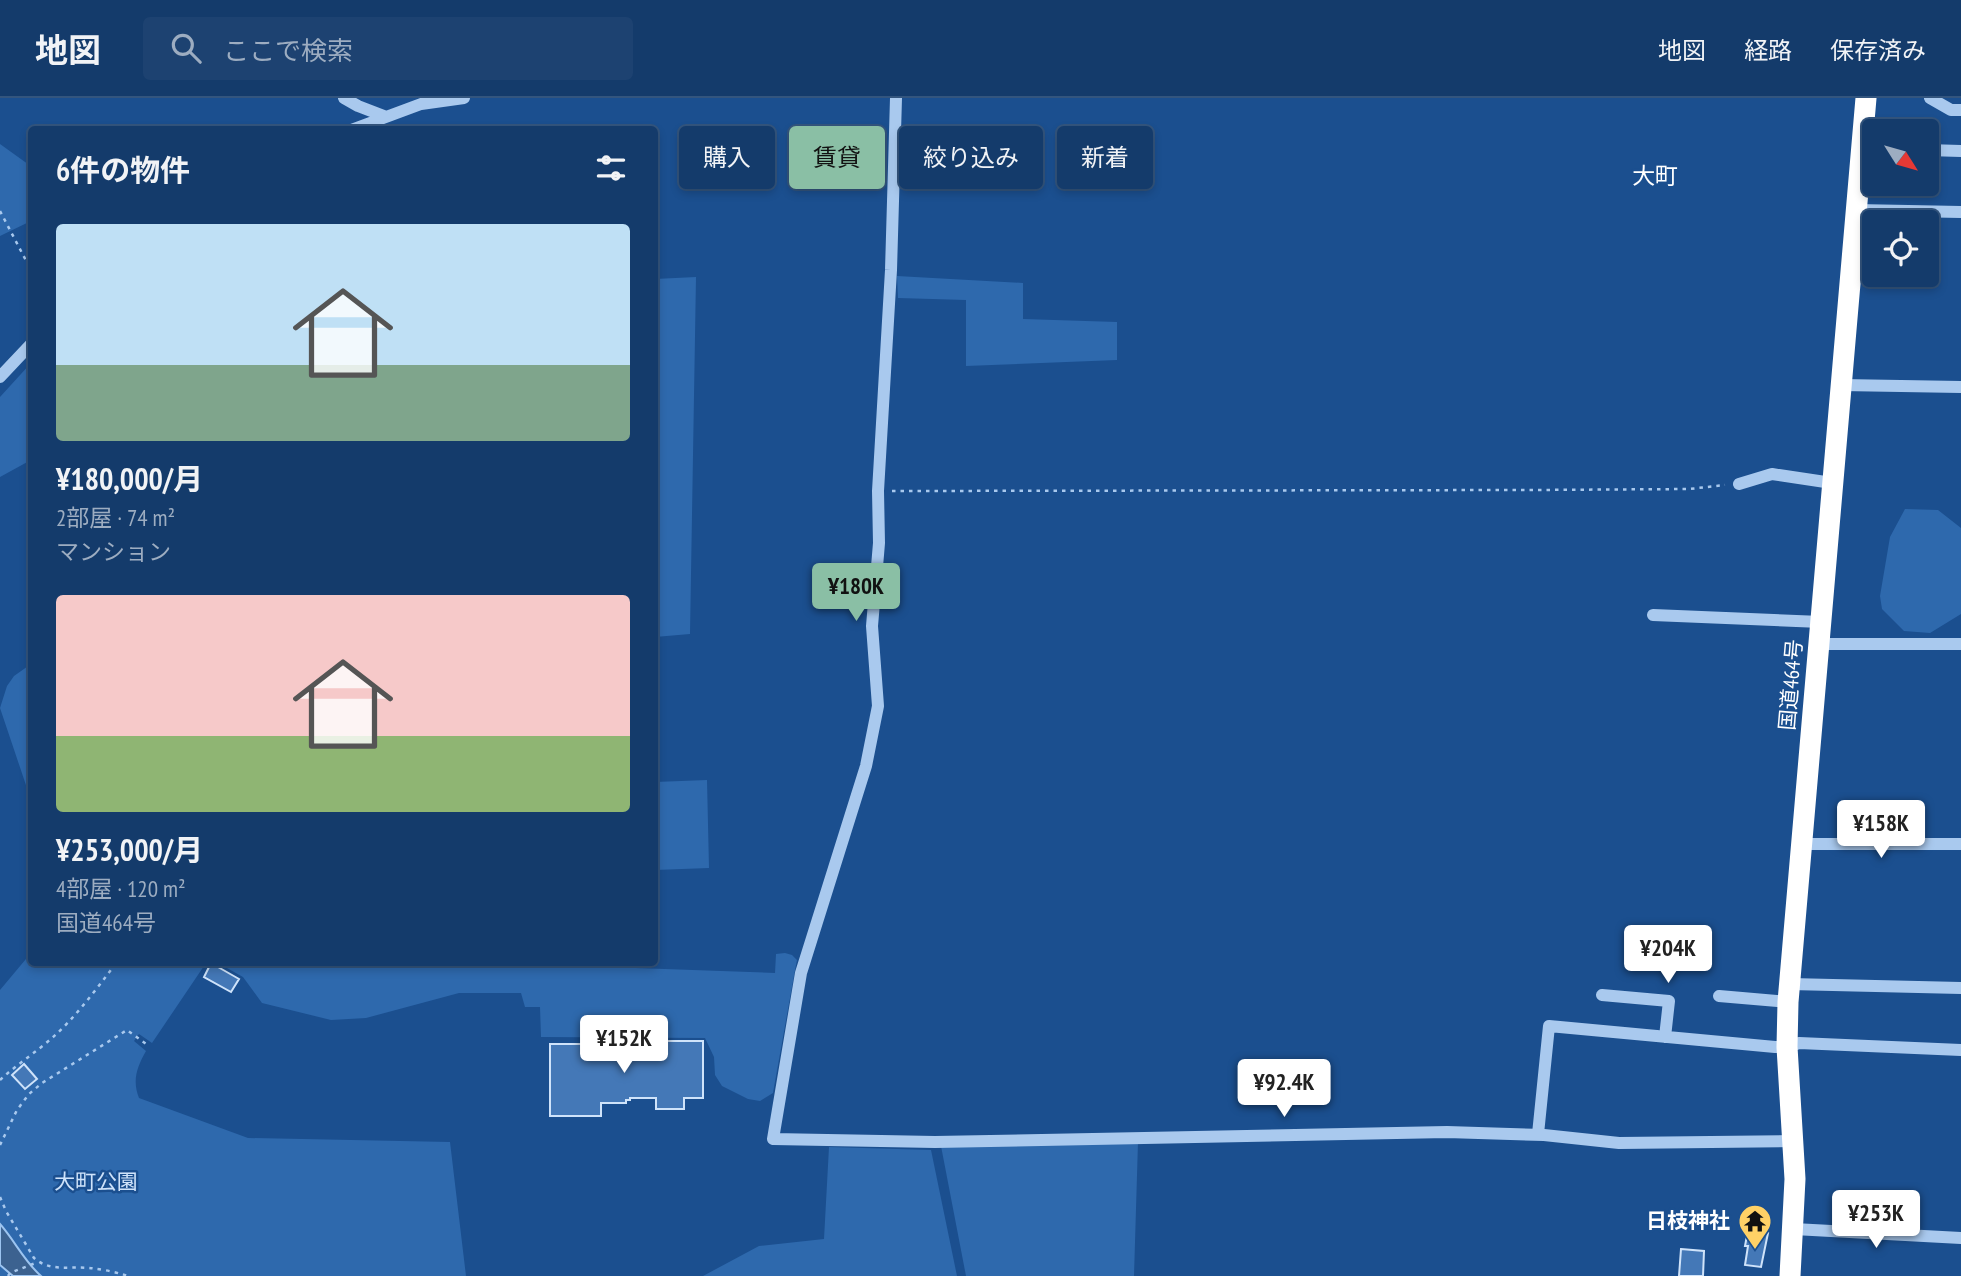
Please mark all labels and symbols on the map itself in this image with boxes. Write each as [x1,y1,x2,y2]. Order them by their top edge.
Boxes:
north arrow [1862,119,1939,196]
district label: 大町 [1632,161,1678,190]
pin: ¥180K [807,564,905,623]
street label: 国道464号 [1773,638,1808,732]
pin: ¥158K [1832,800,1930,860]
pin: ¥204K [1619,926,1717,985]
pin: ¥152K [575,1016,673,1075]
pin: ¥92.4K [1227,1060,1341,1119]
park label: 大町公園 [54,1168,138,1195]
pin: ¥253K [1827,1190,1925,1250]
temple icon: 日枝神社 [1736,1202,1774,1251]
place label: 日枝神社 [1646,1207,1730,1234]

